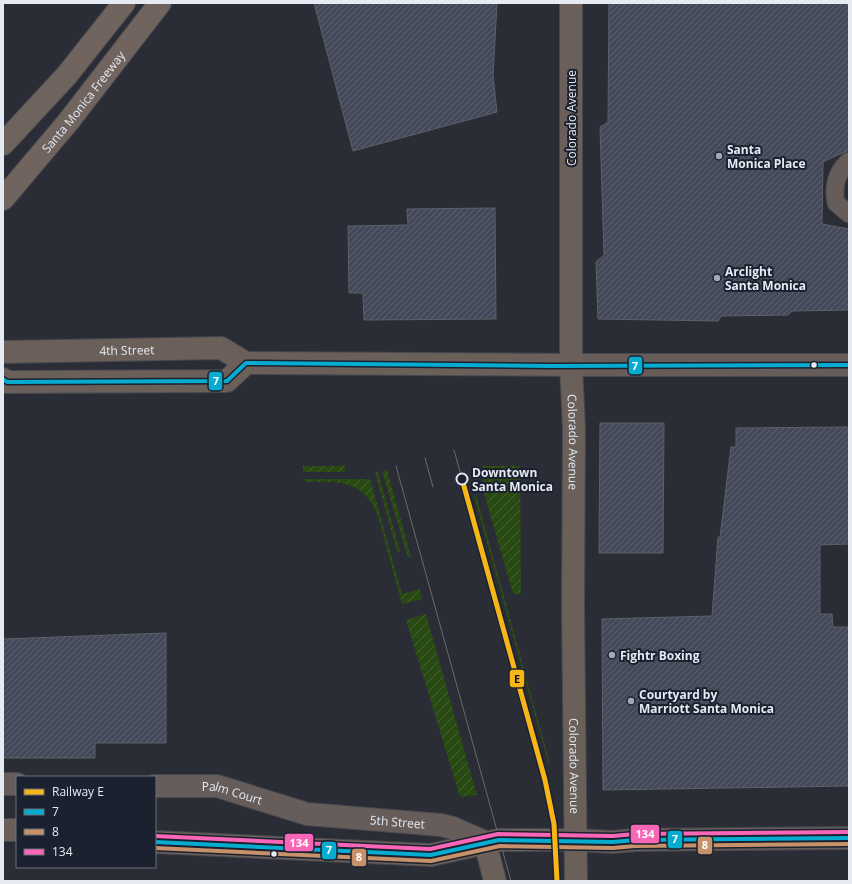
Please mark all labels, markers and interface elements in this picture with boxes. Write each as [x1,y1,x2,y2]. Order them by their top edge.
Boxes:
street label: Santa Monica Freeway [37,47,129,156]
street label: Colorado Avenue [563,70,580,166]
place label: Santa Monica Place [727,141,806,172]
marker: Santa Monica Place [714,151,724,161]
place label: Arclight Santa Monica [725,263,806,294]
marker: Arclight Santa Monica [712,273,722,283]
street label: 4th Street [99,341,155,359]
line badge: 7 [628,356,643,375]
text: 7 [632,358,638,373]
unlabelled marker [809,360,819,370]
line badge: 7 [208,371,223,391]
text: 7 [213,373,219,388]
street label: Colorado Avenue [564,394,583,490]
place label: Downtown Santa Monica [472,464,553,495]
marker: Downtown Santa Monica [455,472,469,486]
place label: Fightr Boxing [620,647,700,664]
marker: Fightr Boxing [607,650,617,660]
line badge: E [509,669,525,688]
text: E [514,671,520,686]
place label: Courtyard by Marriott Santa Monica [639,686,774,717]
marker: Courtyard by Marriott Santa Monica [626,696,636,706]
street label: Colorado Avenue [566,718,584,814]
legend [16,776,156,868]
street label: Palm Court [202,777,265,808]
text: Railway E [52,783,104,800]
text: 7 [52,803,59,820]
street label: 5th Street [369,811,426,832]
text: 8 [52,823,59,840]
line badge: 134 [630,824,660,844]
text: 134 [636,826,655,841]
line badge: 7 [667,830,683,849]
text: 7 [672,831,678,846]
line badge: 134 [284,833,314,852]
text: 134 [290,835,309,850]
line badge: 8 [697,836,713,855]
text: 8 [702,837,708,852]
line badge: 7 [321,841,337,860]
text: 7 [326,842,332,857]
text: 134 [52,843,73,860]
line badge: 8 [351,848,367,867]
unlabelled marker [269,849,279,859]
text: 8 [356,849,362,864]

